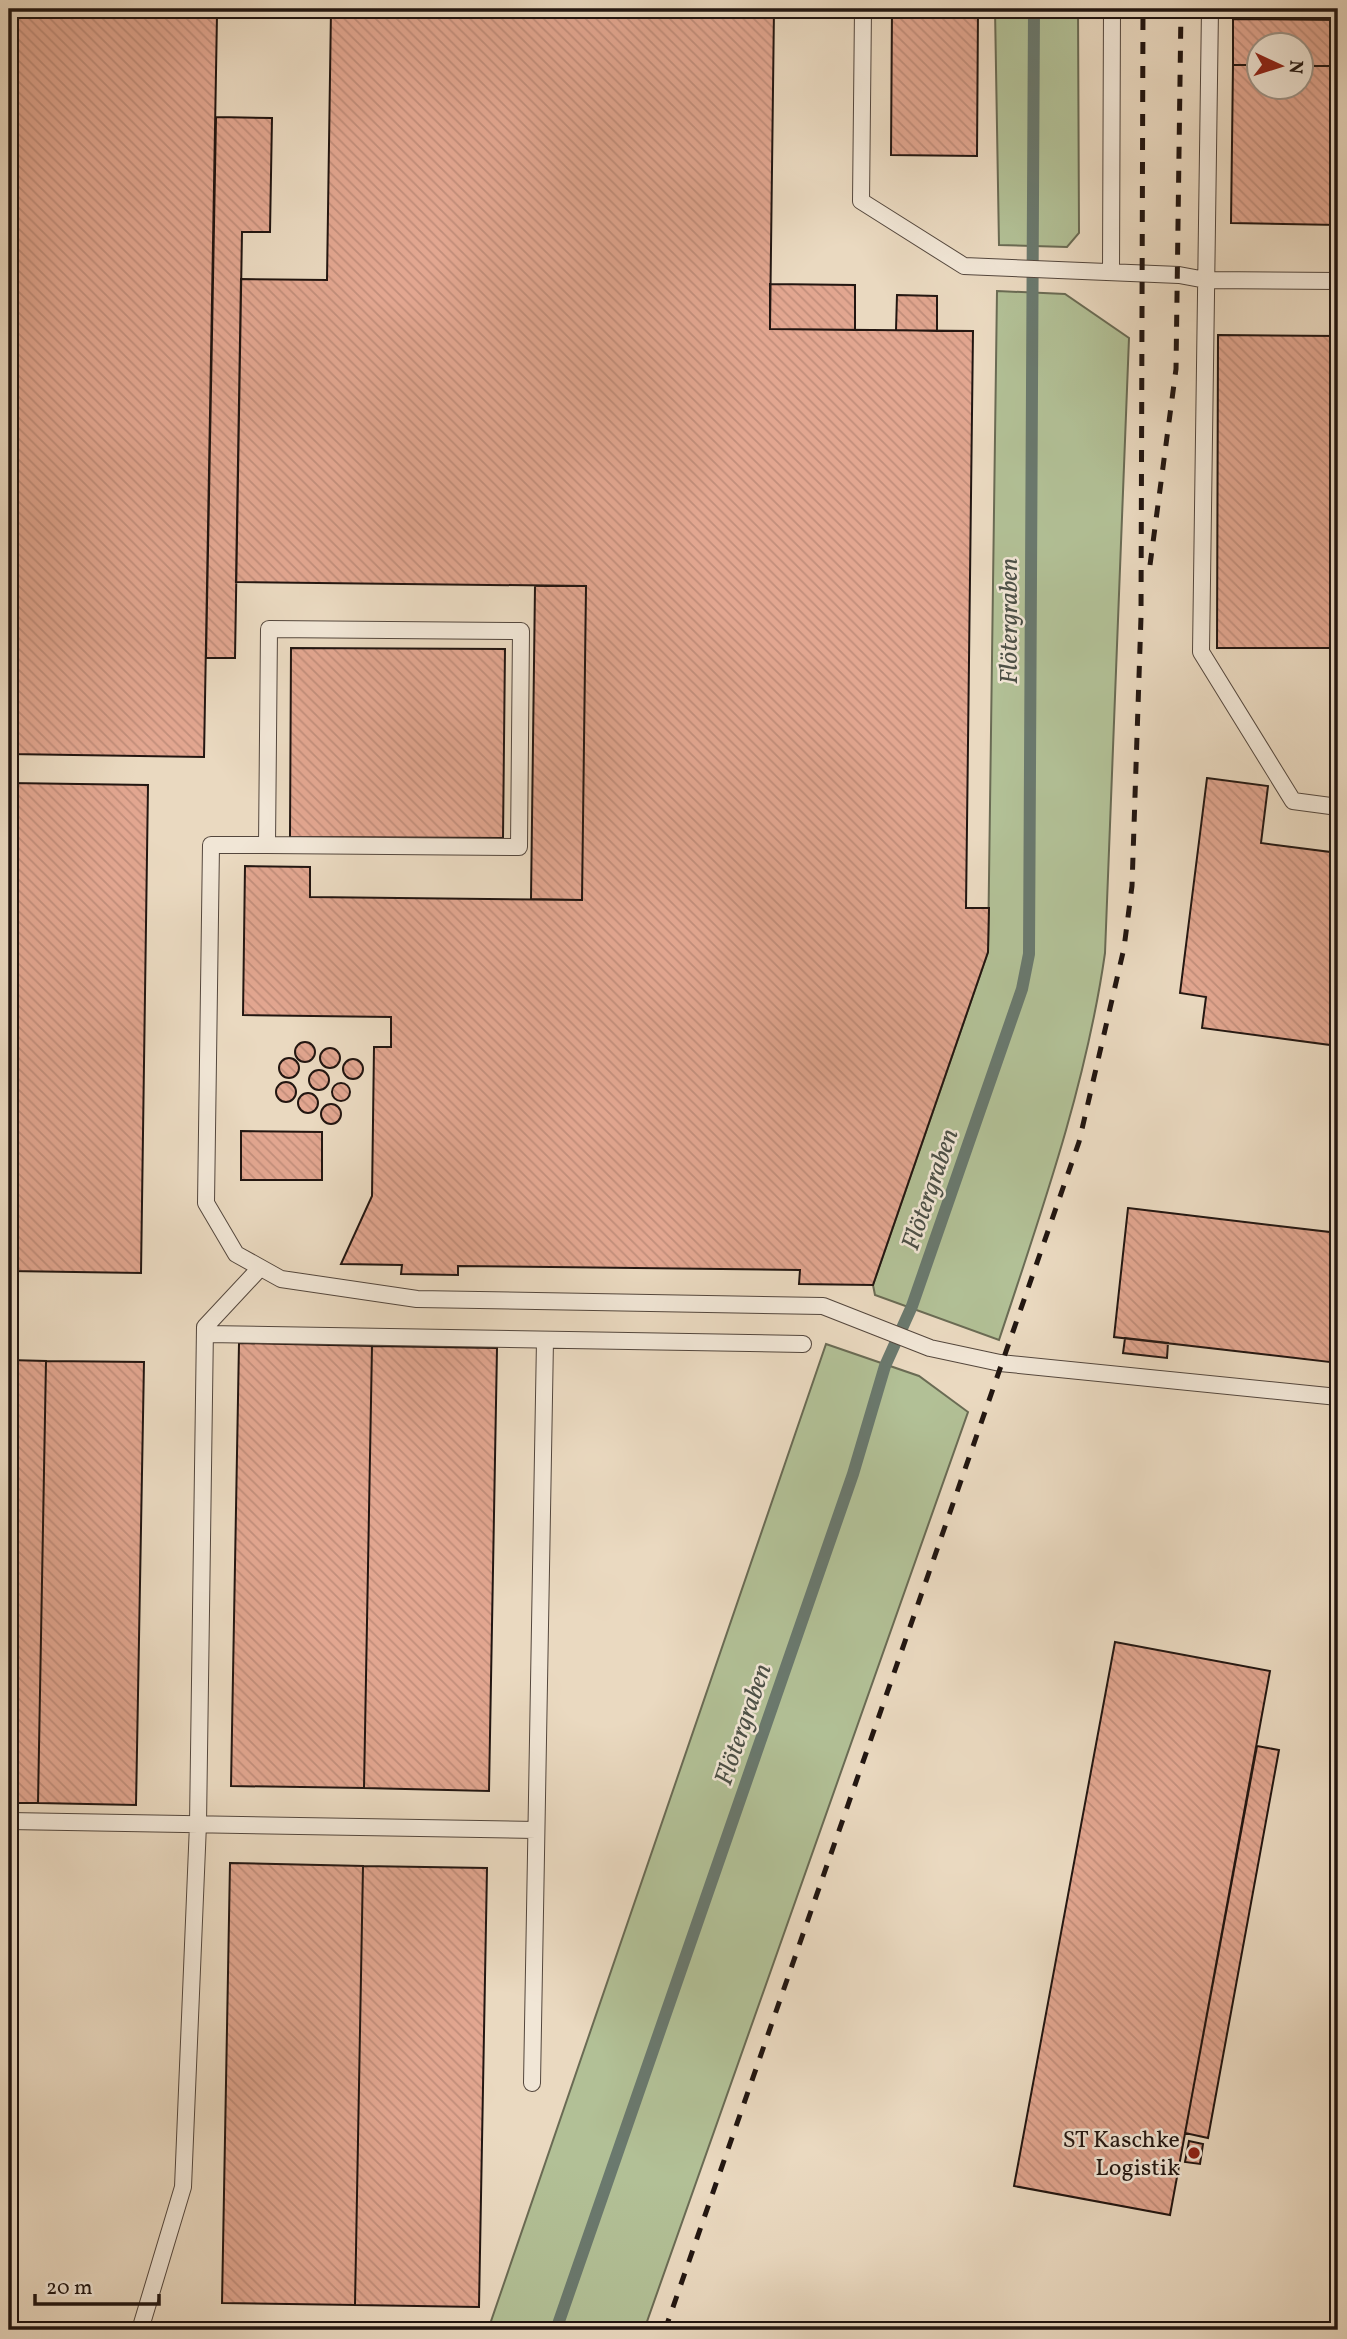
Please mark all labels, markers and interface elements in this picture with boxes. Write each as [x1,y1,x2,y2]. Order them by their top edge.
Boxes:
north arrow [1246,32,1316,102]
text: N [1281,59,1308,75]
water label: Flötergraben [992,558,1028,684]
water label: Flötergraben [893,1124,968,1255]
water label: Flötergraben [706,1659,781,1790]
place label: ST Kaschke Logistik [1063,2124,1180,2186]
marker: ST Kaschke Logistik [1186,2145,1202,2161]
scale bar [35,2262,159,2306]
text: 20 m [46,2274,92,2303]

